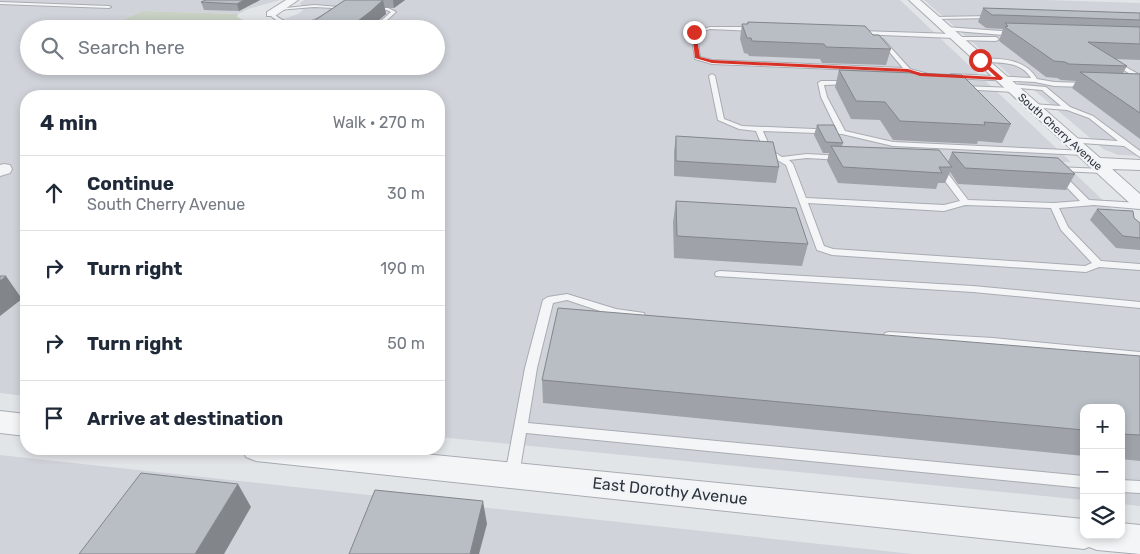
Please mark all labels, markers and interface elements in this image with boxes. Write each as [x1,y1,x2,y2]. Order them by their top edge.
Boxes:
search box [20,20,445,75]
route end [683,21,706,44]
icon: search [38,34,66,62]
text: Search here [78,36,185,59]
route start [969,49,992,72]
street label: South Cherry Avenue [1015,91,1105,173]
text: 4 min [40,110,98,135]
text: Walk · 270 m [333,113,425,132]
text: Continue [87,172,174,195]
icon: ahead [40,179,68,207]
text: 30 m [387,184,425,203]
text: South Cherry Avenue [87,195,245,214]
icon: right [40,254,68,282]
text: Turn right [87,257,182,280]
text: 190 m [380,259,425,278]
icon: right [40,329,68,357]
text: Turn right [87,332,182,355]
text: 50 m [387,334,425,353]
icon: arrive [40,404,68,432]
map controls [1080,404,1125,539]
button: + [1080,404,1125,449]
text: Arrive at destination [87,407,283,430]
button: − [1080,449,1125,494]
street label: East Dorothy Avenue [592,473,748,509]
button: layers [1080,494,1125,539]

